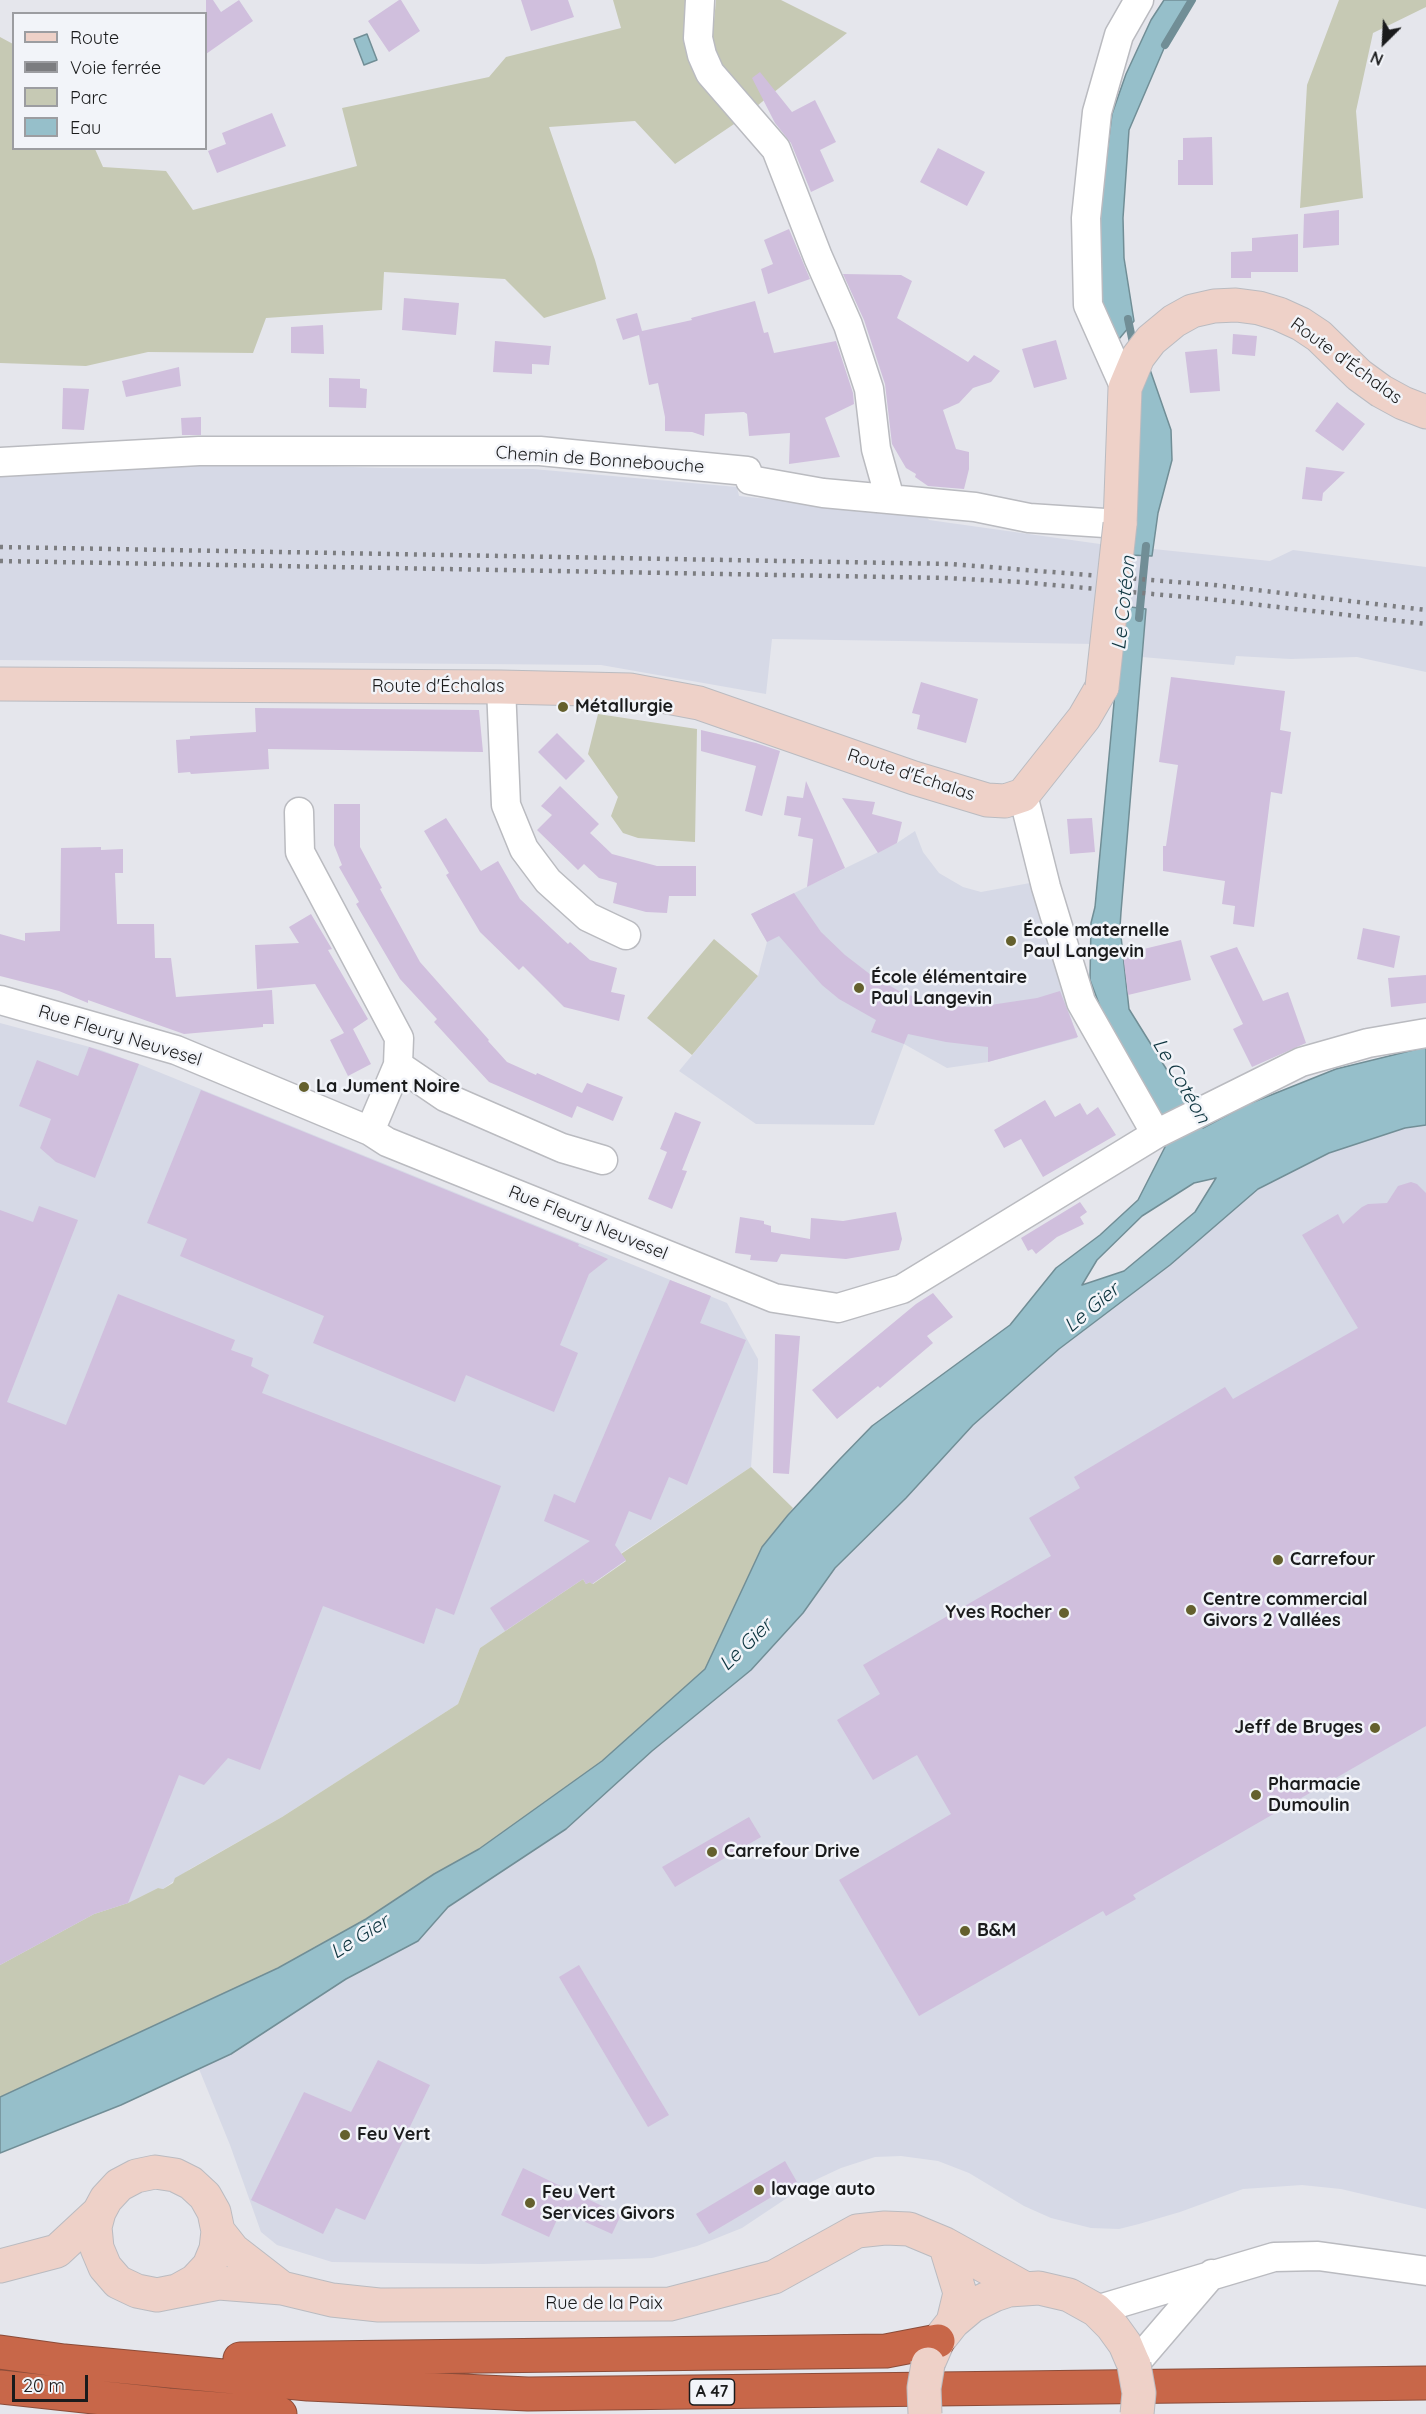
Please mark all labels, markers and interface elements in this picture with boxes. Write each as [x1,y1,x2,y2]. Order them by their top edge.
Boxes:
legend [12,12,207,150]
north arrow [1354,12,1414,72]
text: Route [70,26,119,49]
text: N [1367,47,1386,70]
text: Voie ferrée [70,56,161,79]
text: Parc [70,86,107,109]
text: Eau [70,116,101,139]
street label: Route d'Échalas [1286,313,1406,409]
street label: Chemin de Bonnebouche [495,442,705,478]
water label: Le Cotéon [1107,555,1141,651]
street label: Route d'Échalas [372,676,504,698]
place label: Métallurgie [575,696,673,718]
marker: Métallurgie [556,700,570,714]
street label: Route d'Échalas [845,744,977,806]
place label: École maternelle Paul Langevin [1023,920,1169,962]
marker: École maternelle Paul Langevin [1004,934,1018,948]
place label: École élémentaire Paul Langevin [871,967,1027,1010]
marker: École élémentaire Paul Langevin [852,981,866,995]
street label: Rue Fleury Neuvesel [36,1001,204,1071]
water label: Le Cotéon [1147,1034,1215,1128]
place label: La Jument Noire [316,1076,460,1098]
marker: La Jument Noire [297,1080,311,1094]
street label: Rue Fleury Neuvesel [505,1181,671,1265]
water label: Le Gier [1060,1278,1124,1338]
place label: Carrefour [1290,1549,1375,1571]
marker: Carrefour [1271,1553,1285,1567]
place label: Centre commercial Givors 2 Vallées [1203,1589,1368,1632]
place label: Yves Rocher [945,1602,1052,1624]
marker: Centre commercial Givors 2 Vallées [1184,1603,1198,1617]
marker: Yves Rocher [1057,1606,1071,1620]
water label: Le Gier [714,1614,778,1676]
place label: Jeff de Bruges [1234,1717,1363,1739]
marker: Jeff de Bruges [1368,1721,1382,1735]
place label: Pharmacie Dumoulin [1268,1774,1361,1816]
marker: Pharmacie Dumoulin [1249,1788,1263,1802]
place label: Carrefour Drive [724,1841,860,1863]
marker: Carrefour Drive [705,1845,719,1859]
water label: Le Gier [326,1910,394,1964]
place label: B&M [977,1920,1016,1942]
marker: B&M [958,1924,972,1938]
place label: Feu Vert [357,2124,431,2146]
marker: Feu Vert [338,2128,352,2142]
place label: lavage auto [771,2179,875,2201]
place label: Feu Vert Services Givors [542,2182,675,2224]
marker: lavage auto [752,2183,766,2197]
marker: Feu Vert Services Givors [523,2196,537,2210]
street label: Rue de la Paix [545,2293,663,2315]
scale bar [15,2363,92,2401]
text: 20 m [23,2374,65,2397]
road number: A 47 [690,2379,734,2405]

